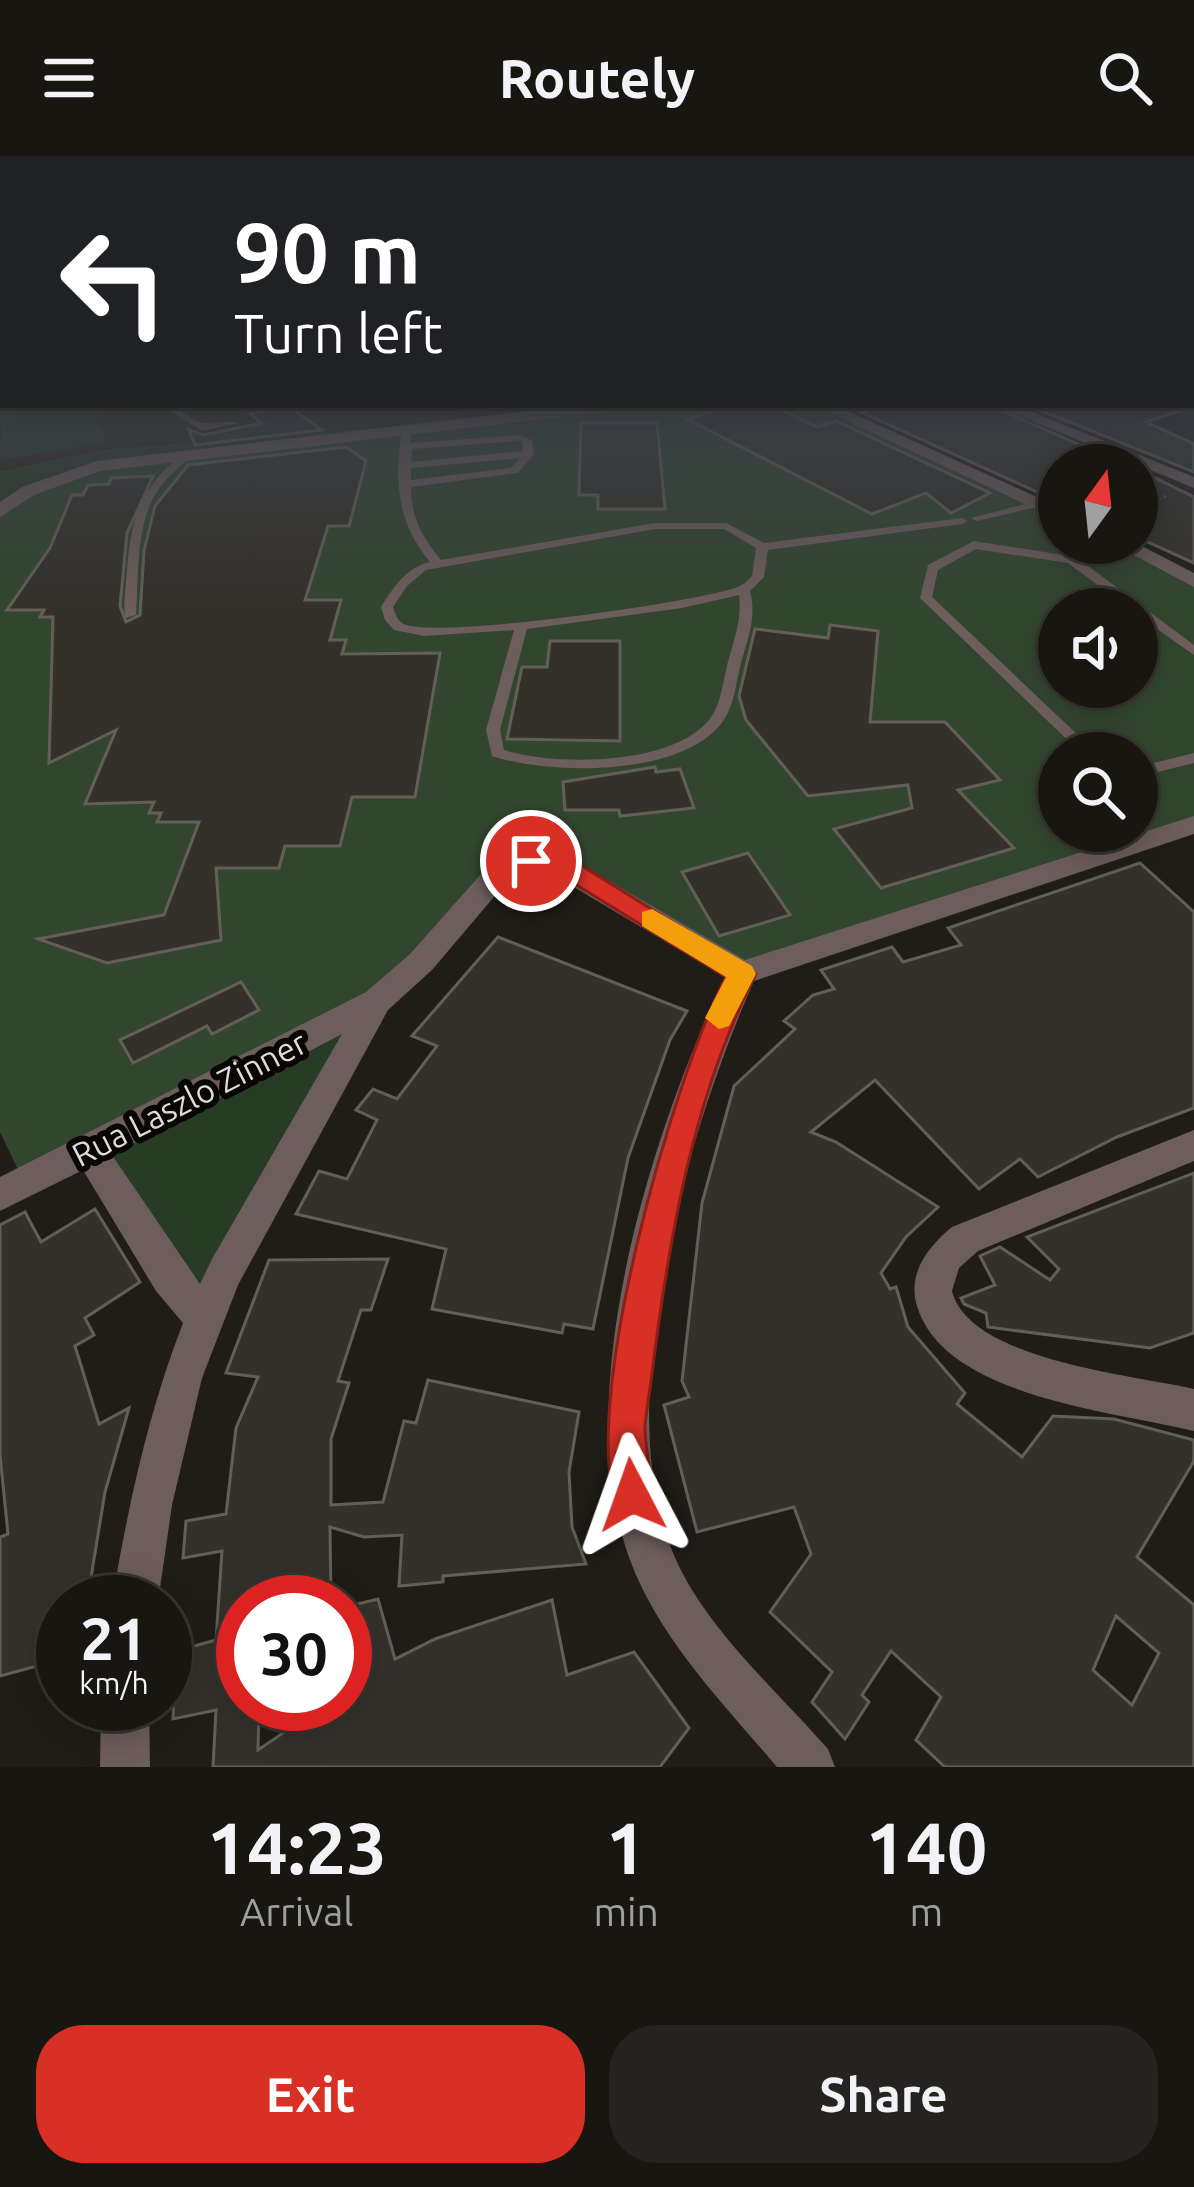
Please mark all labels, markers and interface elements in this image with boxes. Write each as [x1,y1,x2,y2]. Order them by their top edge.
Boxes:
icon: menu [36,45,102,111]
icon: search [1092,45,1158,111]
text: Routely [499,48,695,108]
icon: left [36,204,192,360]
text: 90 m [234,205,421,299]
text: Turn left [234,303,443,363]
north arrow [1038,444,1158,564]
map controls [1038,444,1158,852]
button: sound [1038,588,1158,708]
button: search [1038,732,1158,852]
pin [480,810,582,912]
icon: arrive [498,828,564,894]
street label: Rua Laszlo Zinner [66,1023,313,1173]
position arrow [569,1432,695,1558]
speed limit sign: 30 [216,1575,372,1731]
text: 21 [80,1604,148,1671]
text: km/h [79,1666,149,1700]
text: 14:23 [207,1807,387,1888]
text: 1 [606,1807,646,1888]
text: 140 [865,1807,987,1888]
text: Arrival [240,1890,354,1933]
text: min [593,1890,659,1933]
text: m [910,1890,943,1933]
button: Exit [36,2025,585,2163]
button: Share [609,2025,1158,2163]

